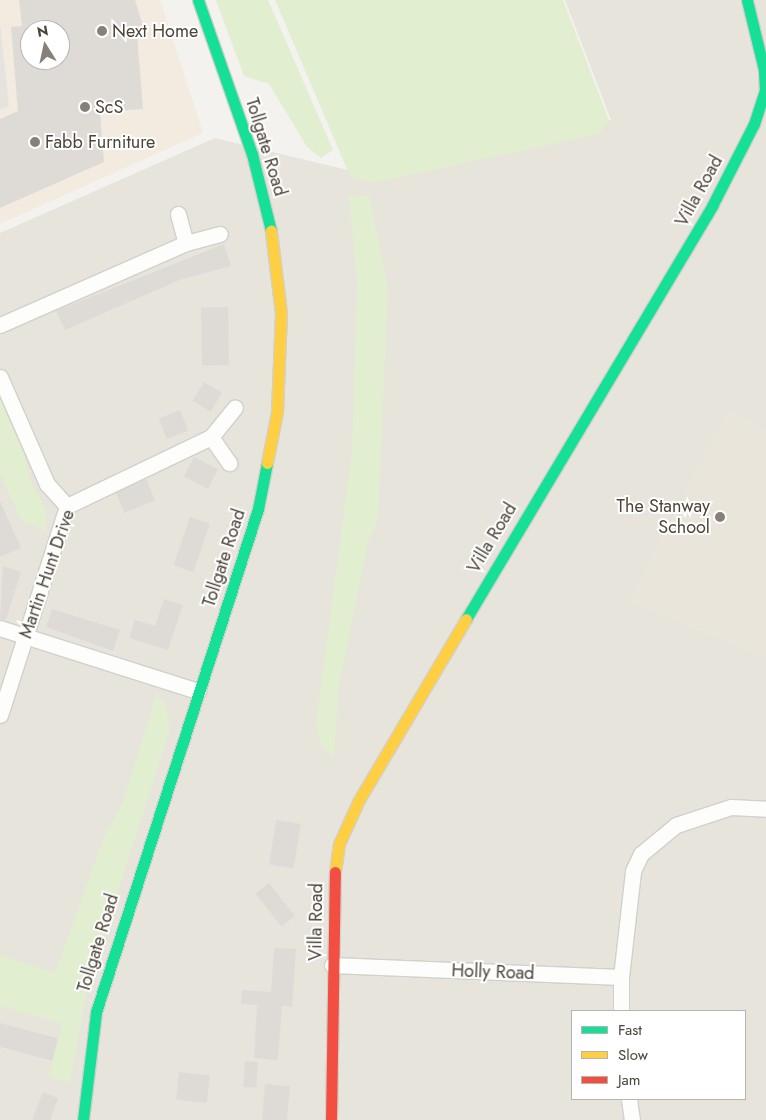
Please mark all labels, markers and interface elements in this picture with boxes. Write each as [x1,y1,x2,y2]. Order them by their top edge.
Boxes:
north arrow [20,20,70,70]
text: N [35,20,50,42]
place label: Next Home [112,20,198,42]
marker: Next Home [96,25,108,37]
street label: Tollgate Road [241,95,291,199]
place label: ScS [95,96,123,118]
marker: ScS [79,101,91,113]
place label: Fabb Furniture [45,131,155,153]
marker: Fabb Furniture [29,136,41,148]
street label: Villa Road [671,152,727,230]
place label: The Stanway School [617,496,710,538]
street label: Villa Road [463,499,521,577]
street label: Tollgate Road [198,506,250,610]
street label: Martin Hunt Drive [15,507,79,641]
marker: The Stanway School [714,511,726,523]
street label: Villa Road [305,883,327,961]
street label: Tollgate Road [73,891,123,995]
street label: Holly Road [451,960,535,984]
legend [571,1010,746,1100]
text: Fast [618,1019,642,1041]
text: Slow [618,1044,648,1066]
text: Jam [618,1069,641,1091]

